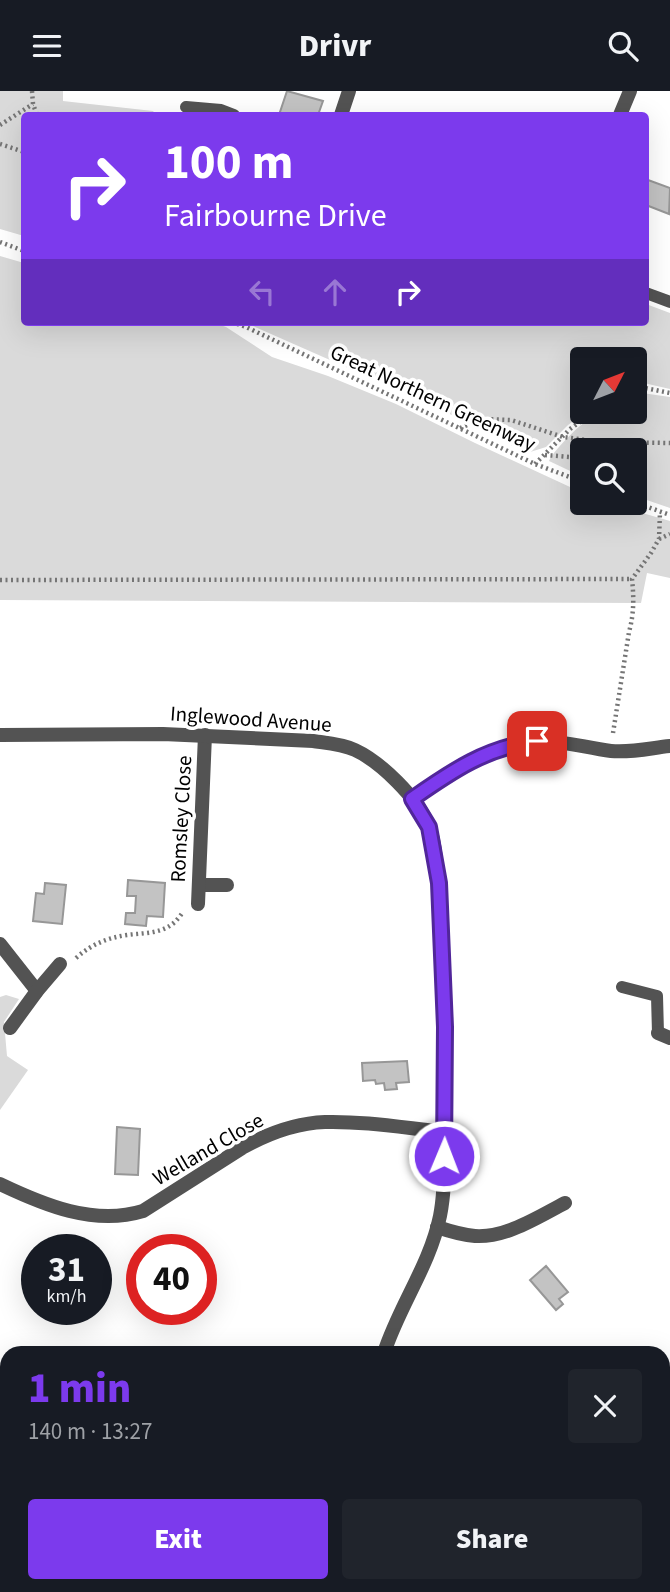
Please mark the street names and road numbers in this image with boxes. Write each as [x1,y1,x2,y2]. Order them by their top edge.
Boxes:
street label: Great Northern Greenway [325,337,541,459]
street label: Inglewood Avenue [169,698,333,740]
street label: Romsley Close [163,755,199,883]
street label: Welland Close [147,1105,269,1193]

